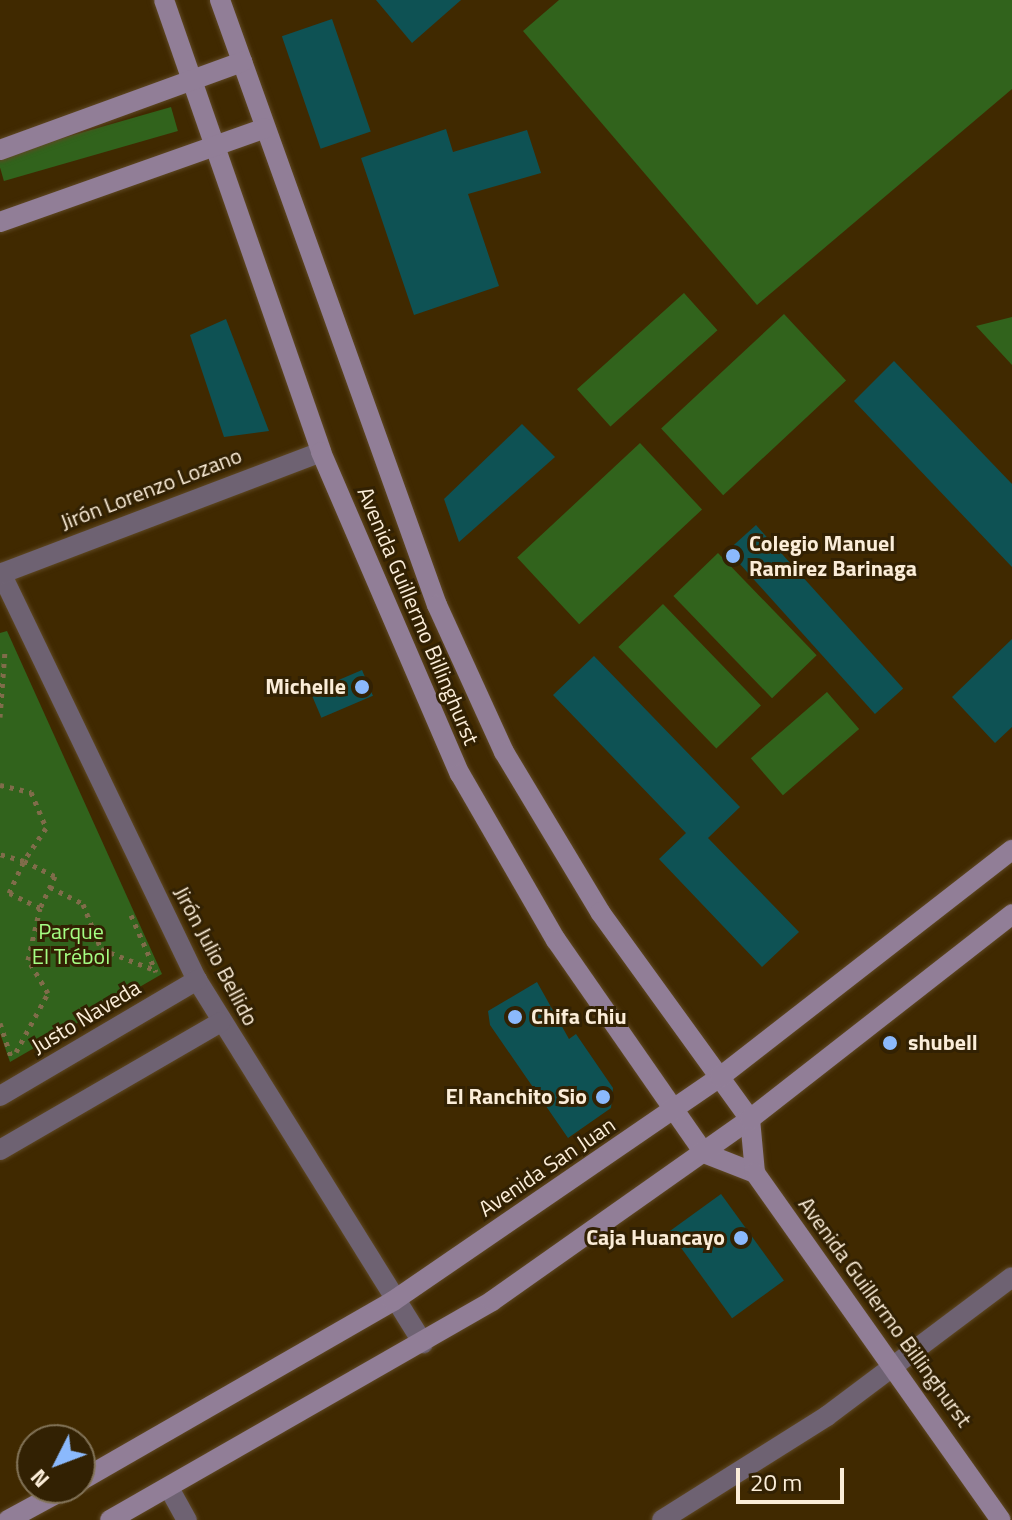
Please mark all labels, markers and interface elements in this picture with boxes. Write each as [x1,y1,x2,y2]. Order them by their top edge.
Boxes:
street label: Jirón Lorenzo Lozano [57,442,245,536]
street label: Avenida Guillermo Billinghurst [352,483,484,749]
place label: Colegio Manuel Ramirez Barinaga [749,530,917,582]
marker: Colegio Manuel Ramirez Barinaga [724,547,742,565]
place label: Michelle [265,674,346,700]
marker: Michelle [353,678,371,696]
street label: Jirón Julio Bellido [168,882,264,1030]
park label: Parque El Trébol [32,918,110,970]
street label: Justo Naveda [27,974,145,1060]
place label: Chifa Chiu [531,1004,627,1030]
marker: Chifa Chiu [506,1008,524,1026]
place label: shubell [908,1030,978,1056]
marker: shubell [879,1032,901,1054]
place label: El Ranchito Sio [446,1084,587,1110]
marker: El Ranchito Sio [594,1088,612,1106]
street label: Avenida San Juan [474,1112,620,1222]
street label: Avenida Guillermo Billinghurst [793,1192,977,1432]
place label: Caja Huancayo [586,1225,725,1251]
marker: Caja Huancayo [732,1229,750,1247]
north arrow [16,1424,96,1504]
scale bar [740,1452,848,1502]
text: N [22,1462,57,1496]
text: 20 m [750,1464,802,1500]

